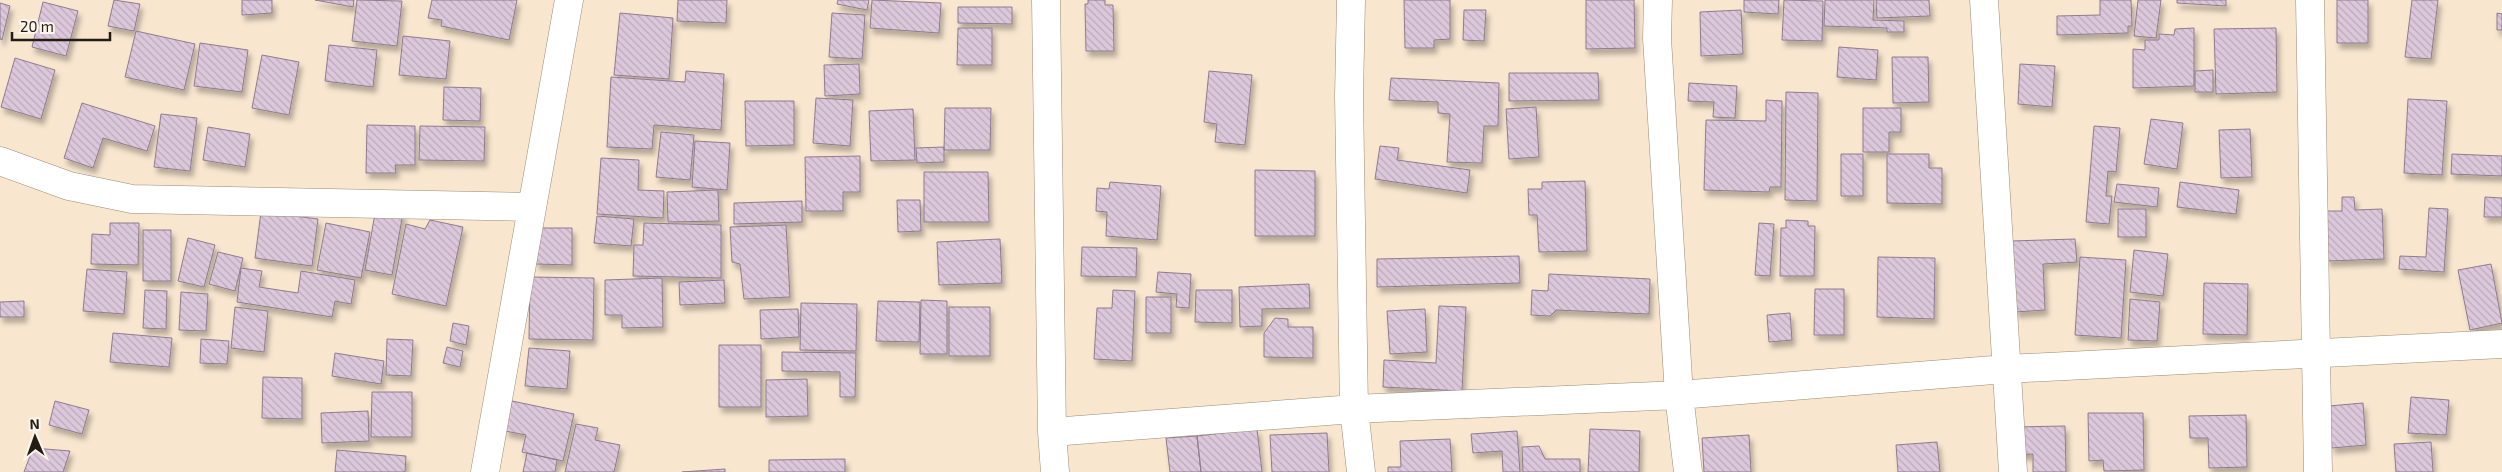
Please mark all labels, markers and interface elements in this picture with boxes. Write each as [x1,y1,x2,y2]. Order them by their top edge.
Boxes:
scale bar [12,10,110,42]
text: 20 m [20,17,54,35]
north arrow [10,412,60,462]
text: N [29,415,40,432]

